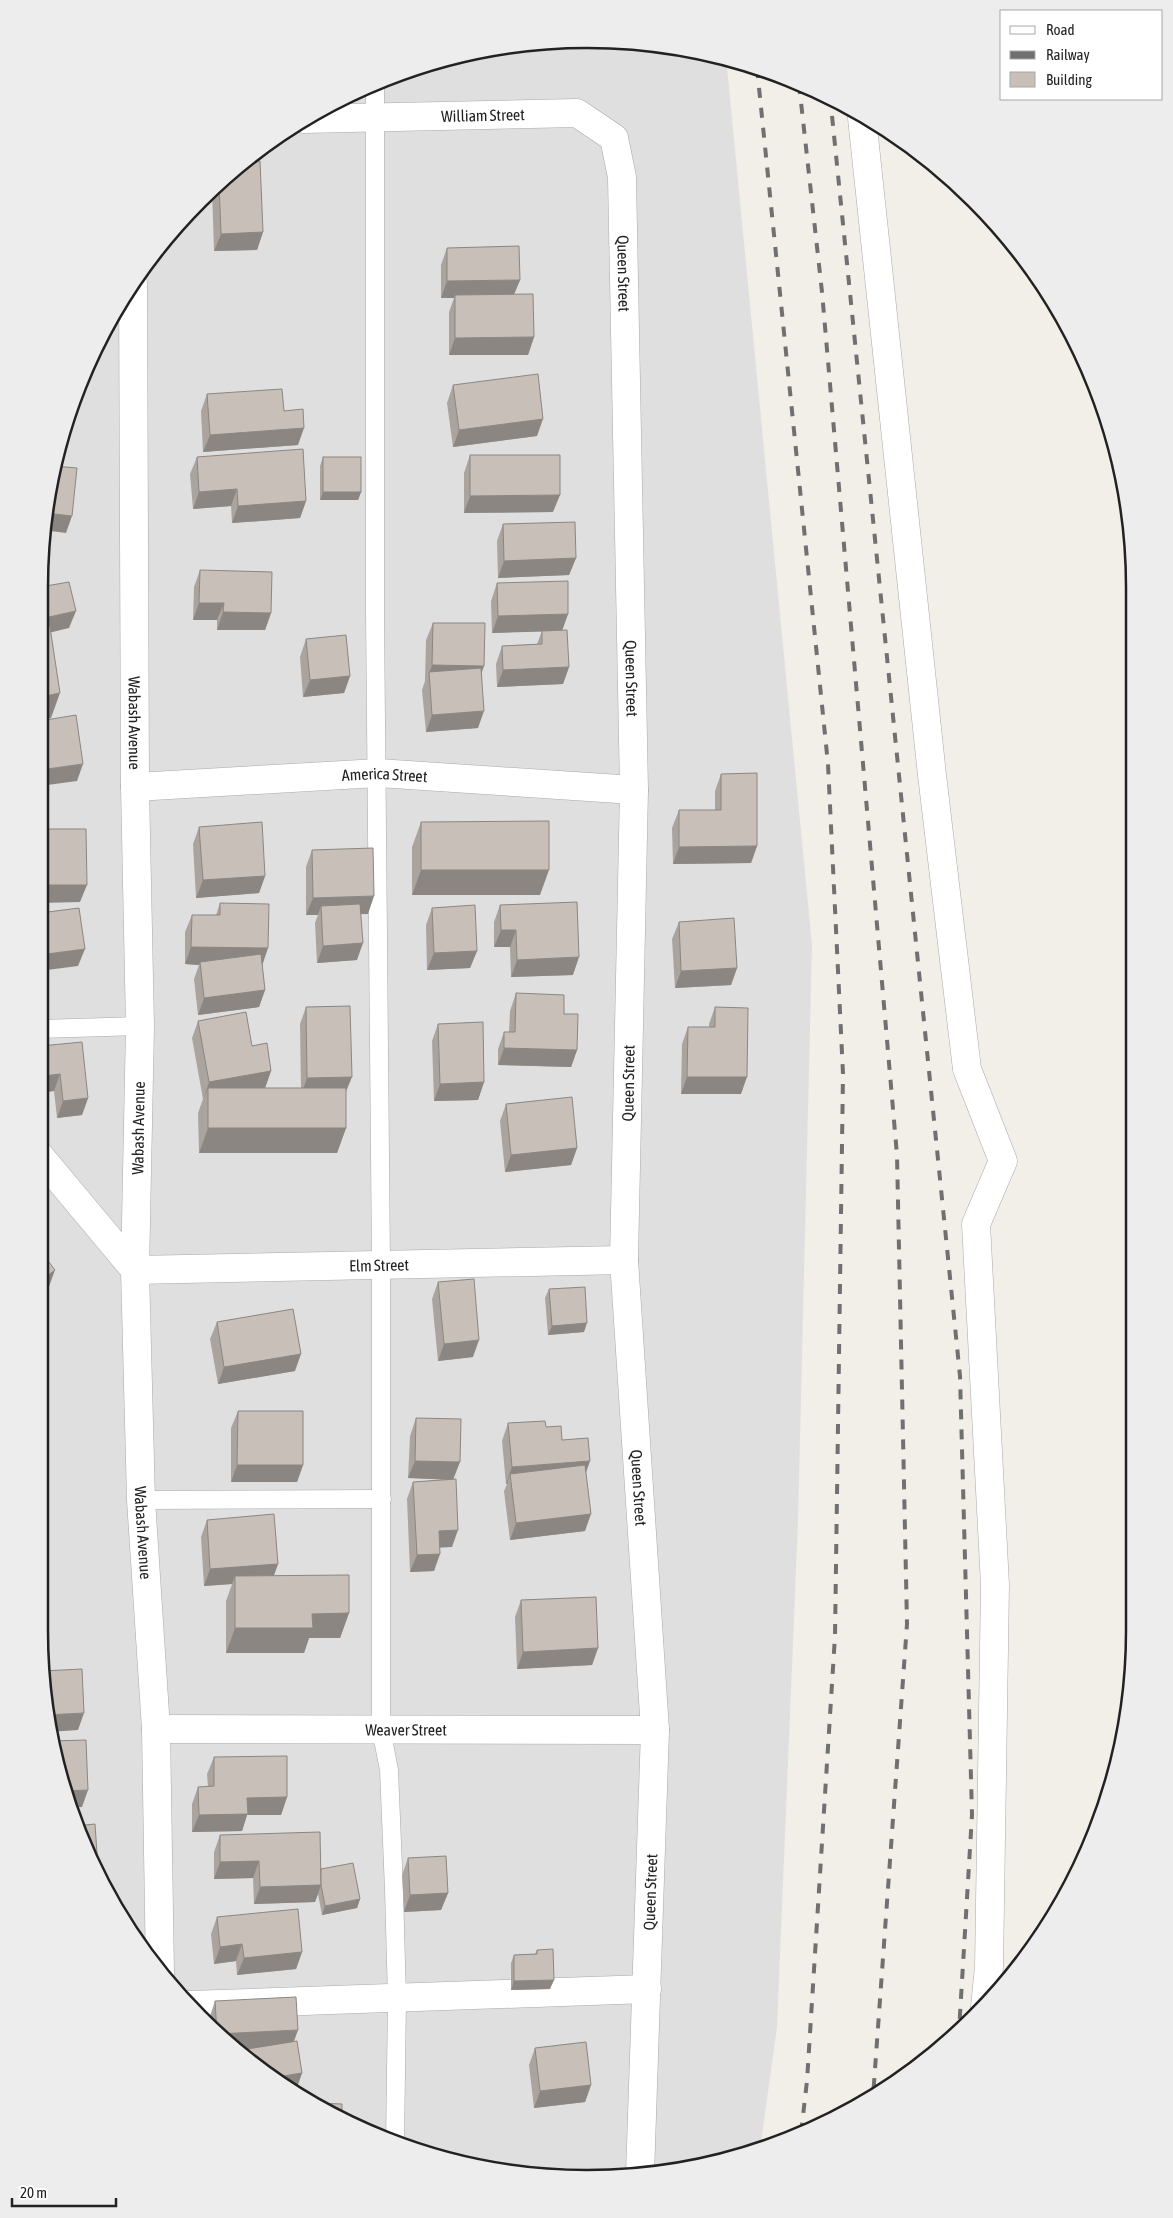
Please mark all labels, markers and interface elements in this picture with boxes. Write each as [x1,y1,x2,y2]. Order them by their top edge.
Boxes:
legend [1000,10,1163,100]
text: Road [1046,21,1075,38]
text: Railway [1046,46,1090,63]
text: Building [1046,71,1092,88]
street label: William Street [441,105,525,125]
street label: Queen Street [614,235,634,312]
street label: Queen Street [622,640,642,717]
street label: Wabash Avenue [126,676,144,770]
street label: America Street [341,764,428,785]
street label: Queen Street [618,1044,638,1121]
street label: Wabash Avenue [128,1081,148,1175]
street label: Elm Street [349,1255,410,1275]
street label: Queen Street [628,1449,651,1527]
street label: Wabash Avenue [132,1486,155,1580]
street label: Weaver Street [365,1720,447,1739]
street label: Queen Street [640,1853,660,1931]
scale bar [12,2176,116,2208]
text: 20 m [20,2184,47,2201]

